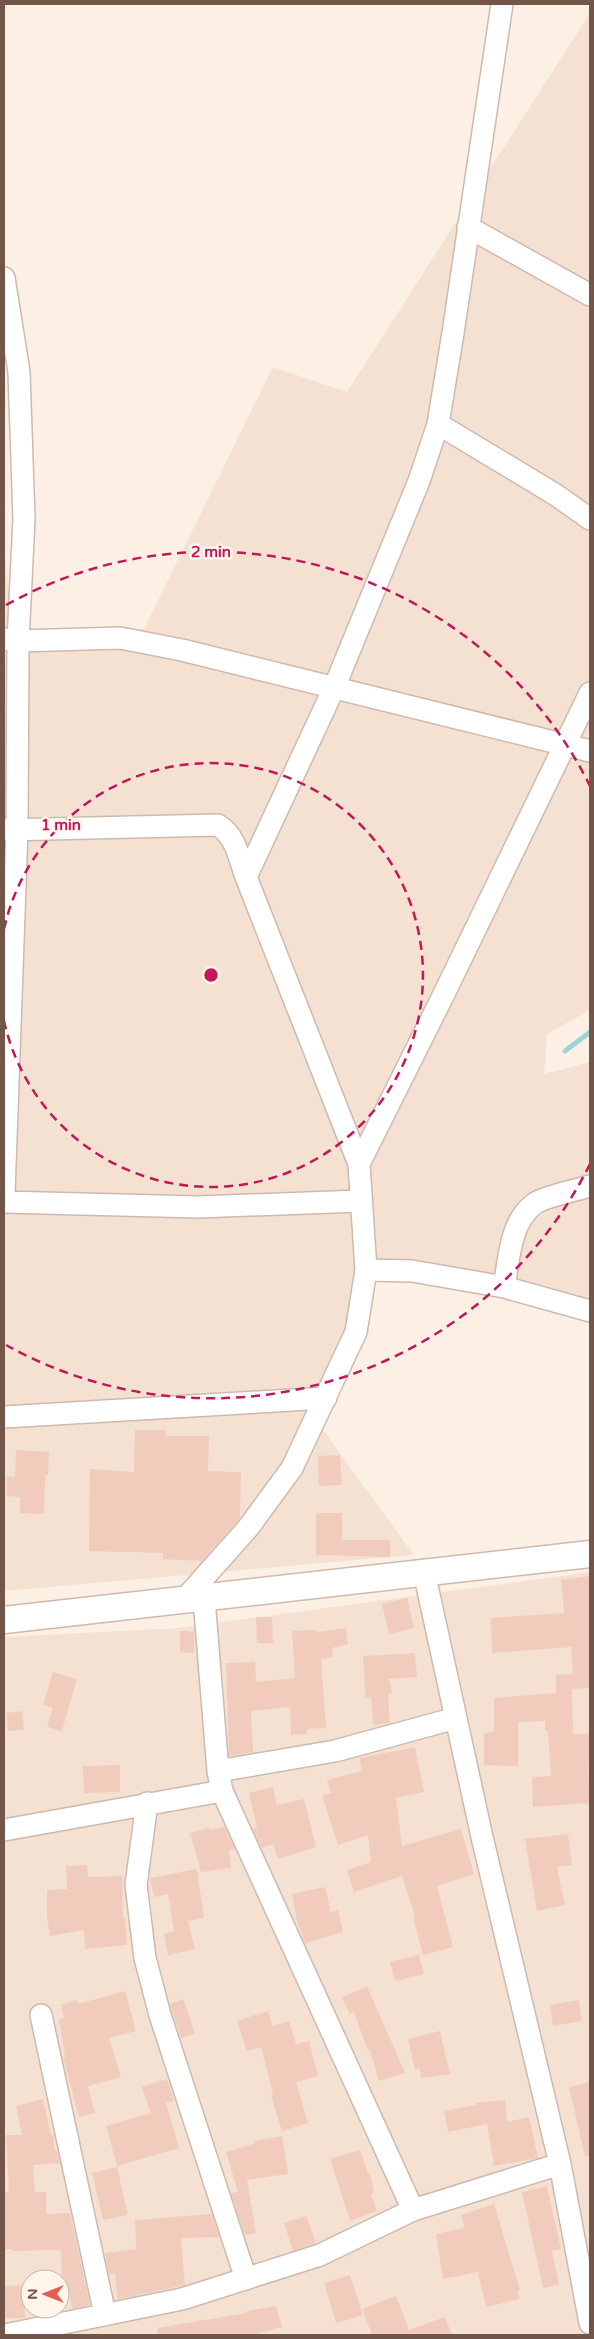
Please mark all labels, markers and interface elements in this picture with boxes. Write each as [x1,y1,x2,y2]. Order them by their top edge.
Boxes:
text: 2 min [191,543,231,561]
text: 1 min [41,816,81,834]
centre of rings [202,966,220,984]
north arrow [20,2269,70,2319]
text: N [24,2288,41,2300]

